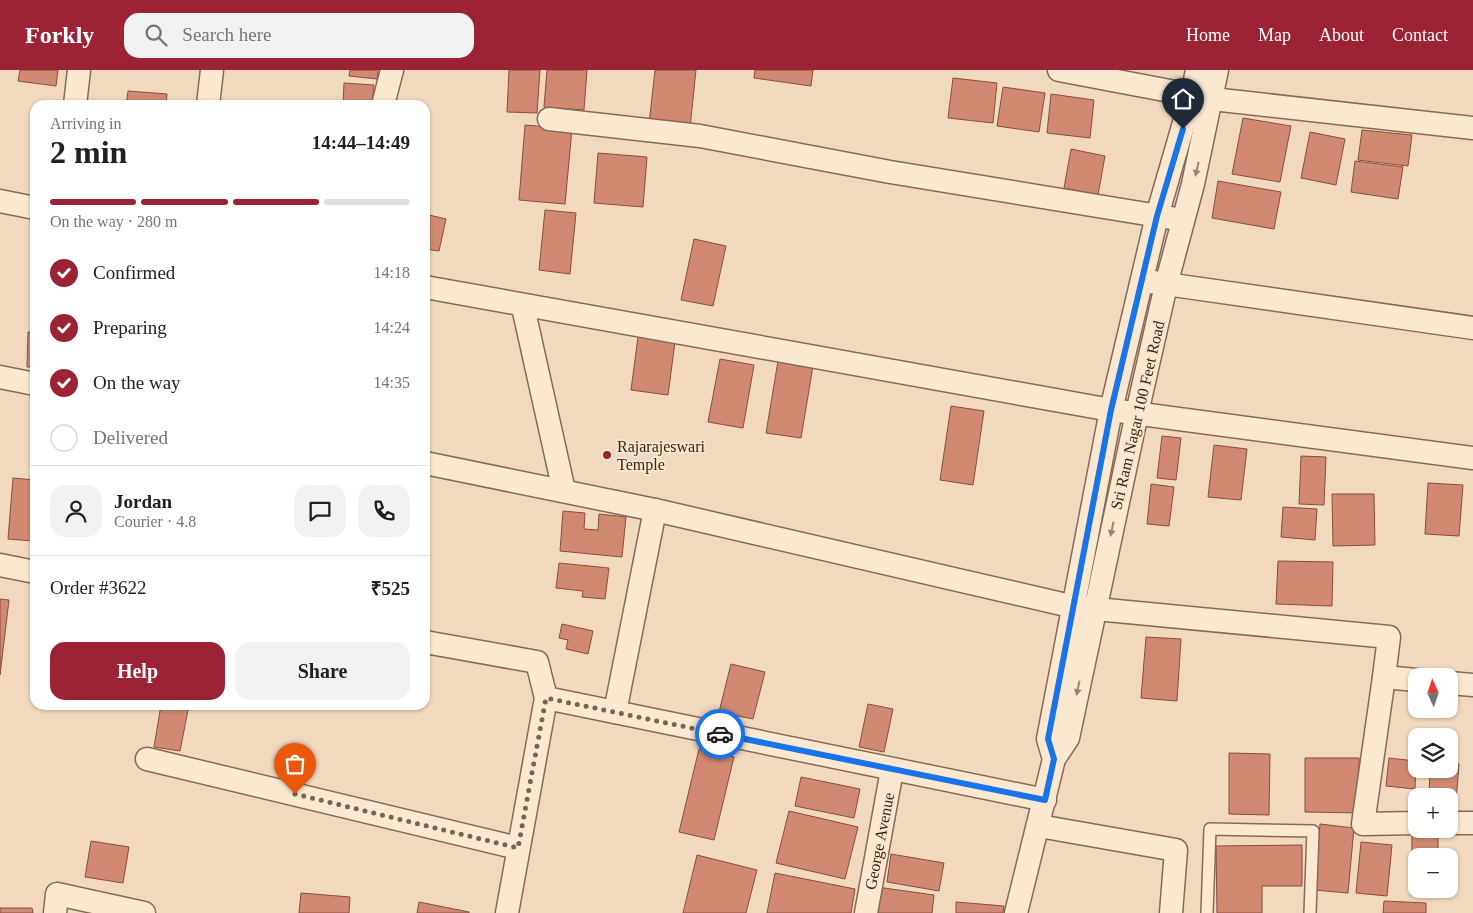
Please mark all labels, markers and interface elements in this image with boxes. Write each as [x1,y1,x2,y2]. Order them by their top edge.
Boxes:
search box [124,13,474,58]
icon: search [142,21,170,49]
text: Forkly [25,22,94,48]
text: Search here [182,24,271,45]
text: Home [1186,25,1230,45]
text: Map [1258,25,1291,45]
text: About [1319,25,1364,45]
text: Contact [1392,25,1448,45]
pin [1162,78,1204,129]
icon: home [1169,85,1197,113]
text: Arriving in [50,115,122,132]
text: 14:44–14:49 [312,132,410,153]
text: 2 min [50,134,127,170]
one-way arrow [1193,162,1201,177]
text: On the way · 280 m [50,213,178,230]
icon: check [50,259,78,287]
text: Confirmed [93,262,175,283]
text: 14:18 [374,264,410,281]
icon: check [50,314,78,342]
text: Preparing [93,317,167,338]
text: 14:24 [374,319,410,336]
street label: Sri Ram Nagar 100 Feet Road [1107,319,1168,511]
icon: check [50,369,78,397]
text: On the way [93,372,181,393]
text: 14:35 [374,374,410,391]
text: Delivered [93,427,168,448]
place label: Rajarajeswari Temple [617,438,706,474]
marker: Rajarajeswari Temple [601,449,613,461]
button: person [50,485,102,537]
button: chat [294,485,346,537]
button: phone [358,485,410,537]
text: Jordan [114,491,172,512]
text: Courier · 4.8 [114,513,196,530]
one-way arrow [1108,521,1116,536]
text: Order #3622 [50,577,147,598]
text: ₹525 [371,578,410,599]
button: Help [50,642,225,700]
button: Share [235,642,410,700]
north arrow [1408,668,1458,718]
map controls [1408,668,1458,898]
one-way arrow [1074,680,1082,695]
courier [695,709,745,759]
icon: car [706,720,734,748]
button: layers [1408,728,1458,778]
pin [274,743,316,794]
icon: bag [281,750,309,778]
button: + [1408,788,1458,838]
street label: George Avenue [862,791,898,891]
button: − [1408,848,1458,898]

